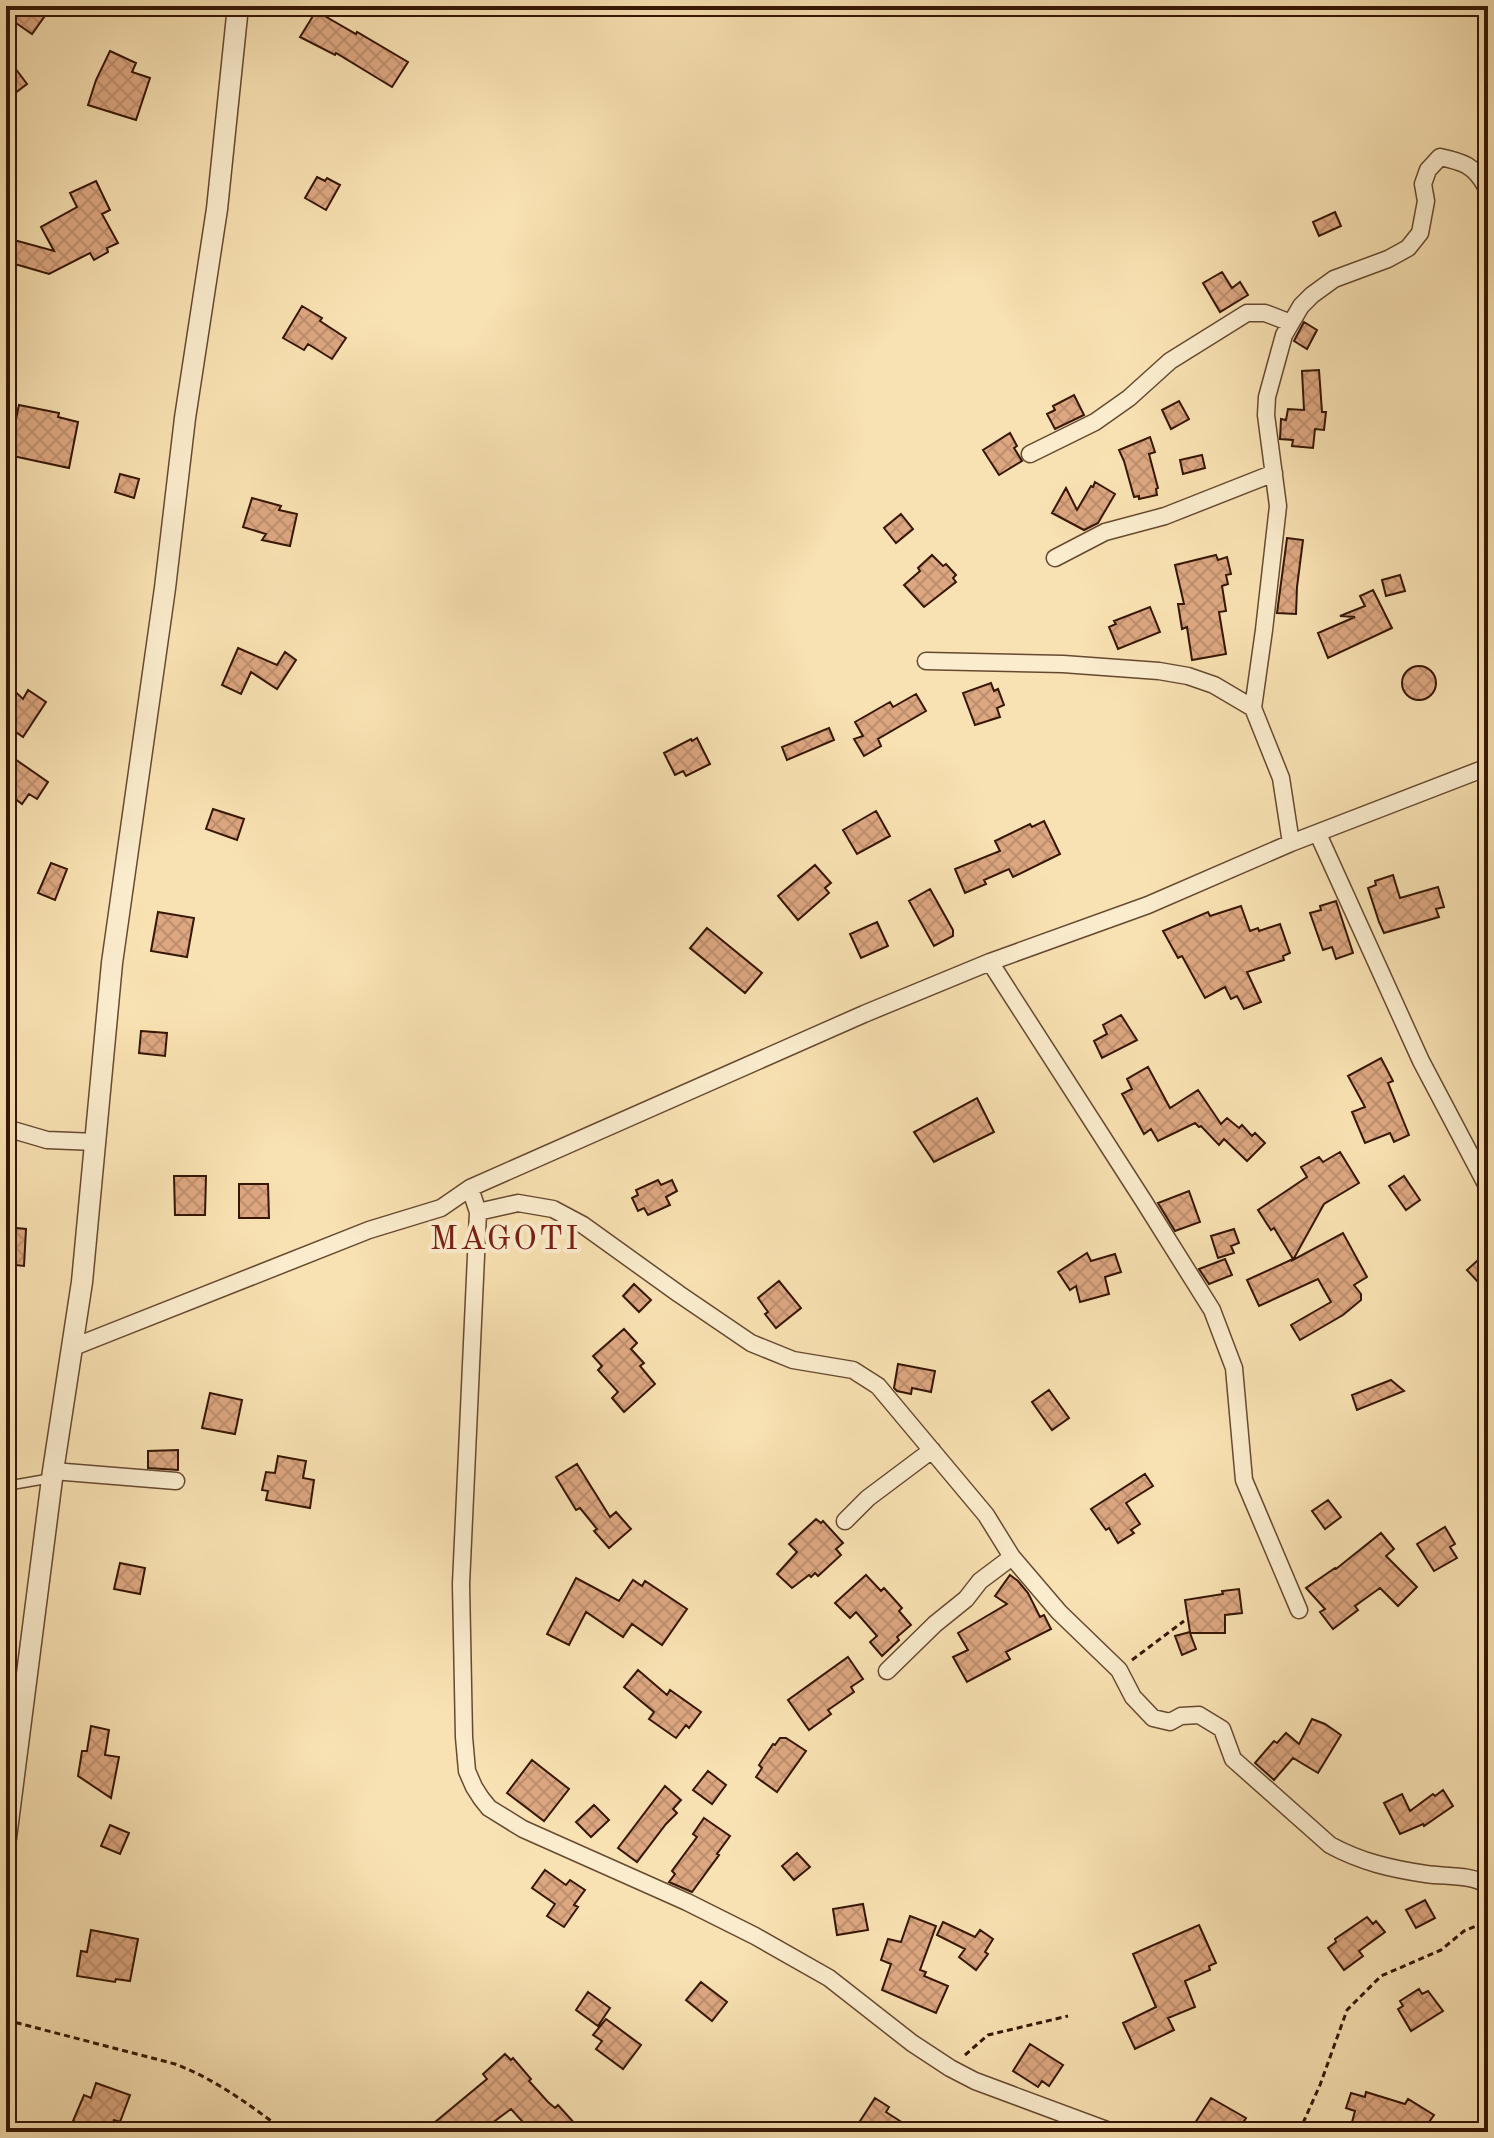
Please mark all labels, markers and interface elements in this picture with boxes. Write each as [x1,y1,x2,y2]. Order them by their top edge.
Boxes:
district label: MAGOTI [430,1223,580,1257]

